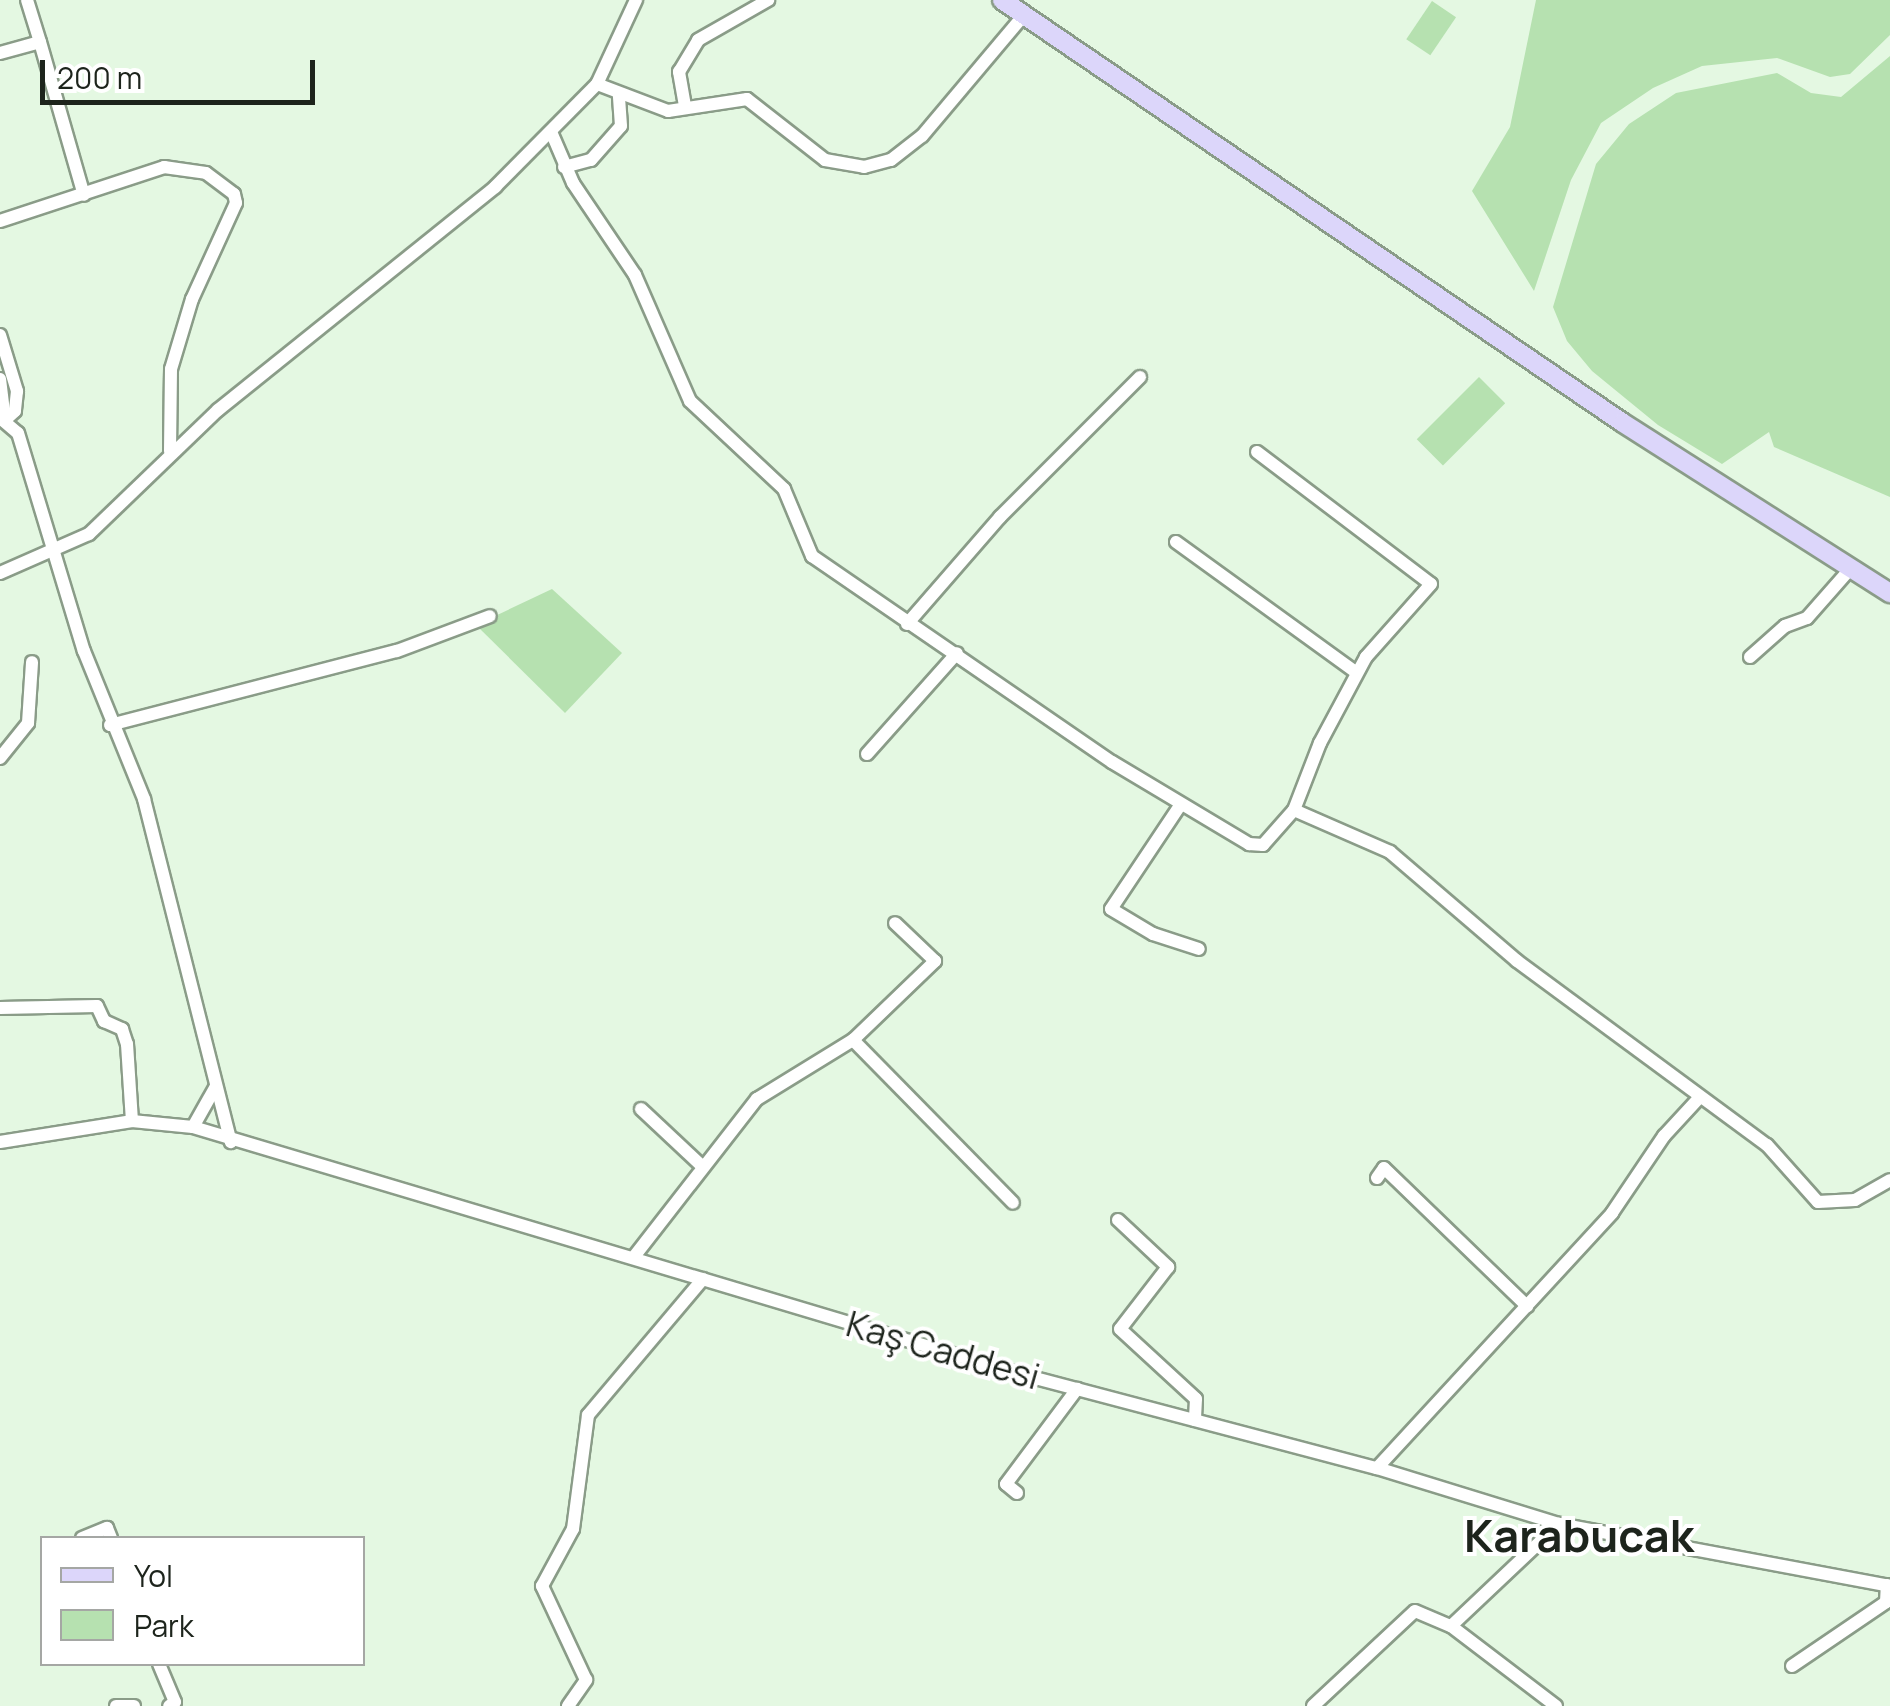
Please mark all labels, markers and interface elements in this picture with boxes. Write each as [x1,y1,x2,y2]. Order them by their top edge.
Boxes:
scale bar [45,40,320,102]
text: 200 m [57,57,142,98]
street label: Kaş Caddesi [842,1302,1044,1398]
district label: Karabucak [1464,1509,1694,1563]
legend [40,1536,365,1666]
text: Yol [134,1555,173,1596]
text: Park [134,1605,194,1646]

